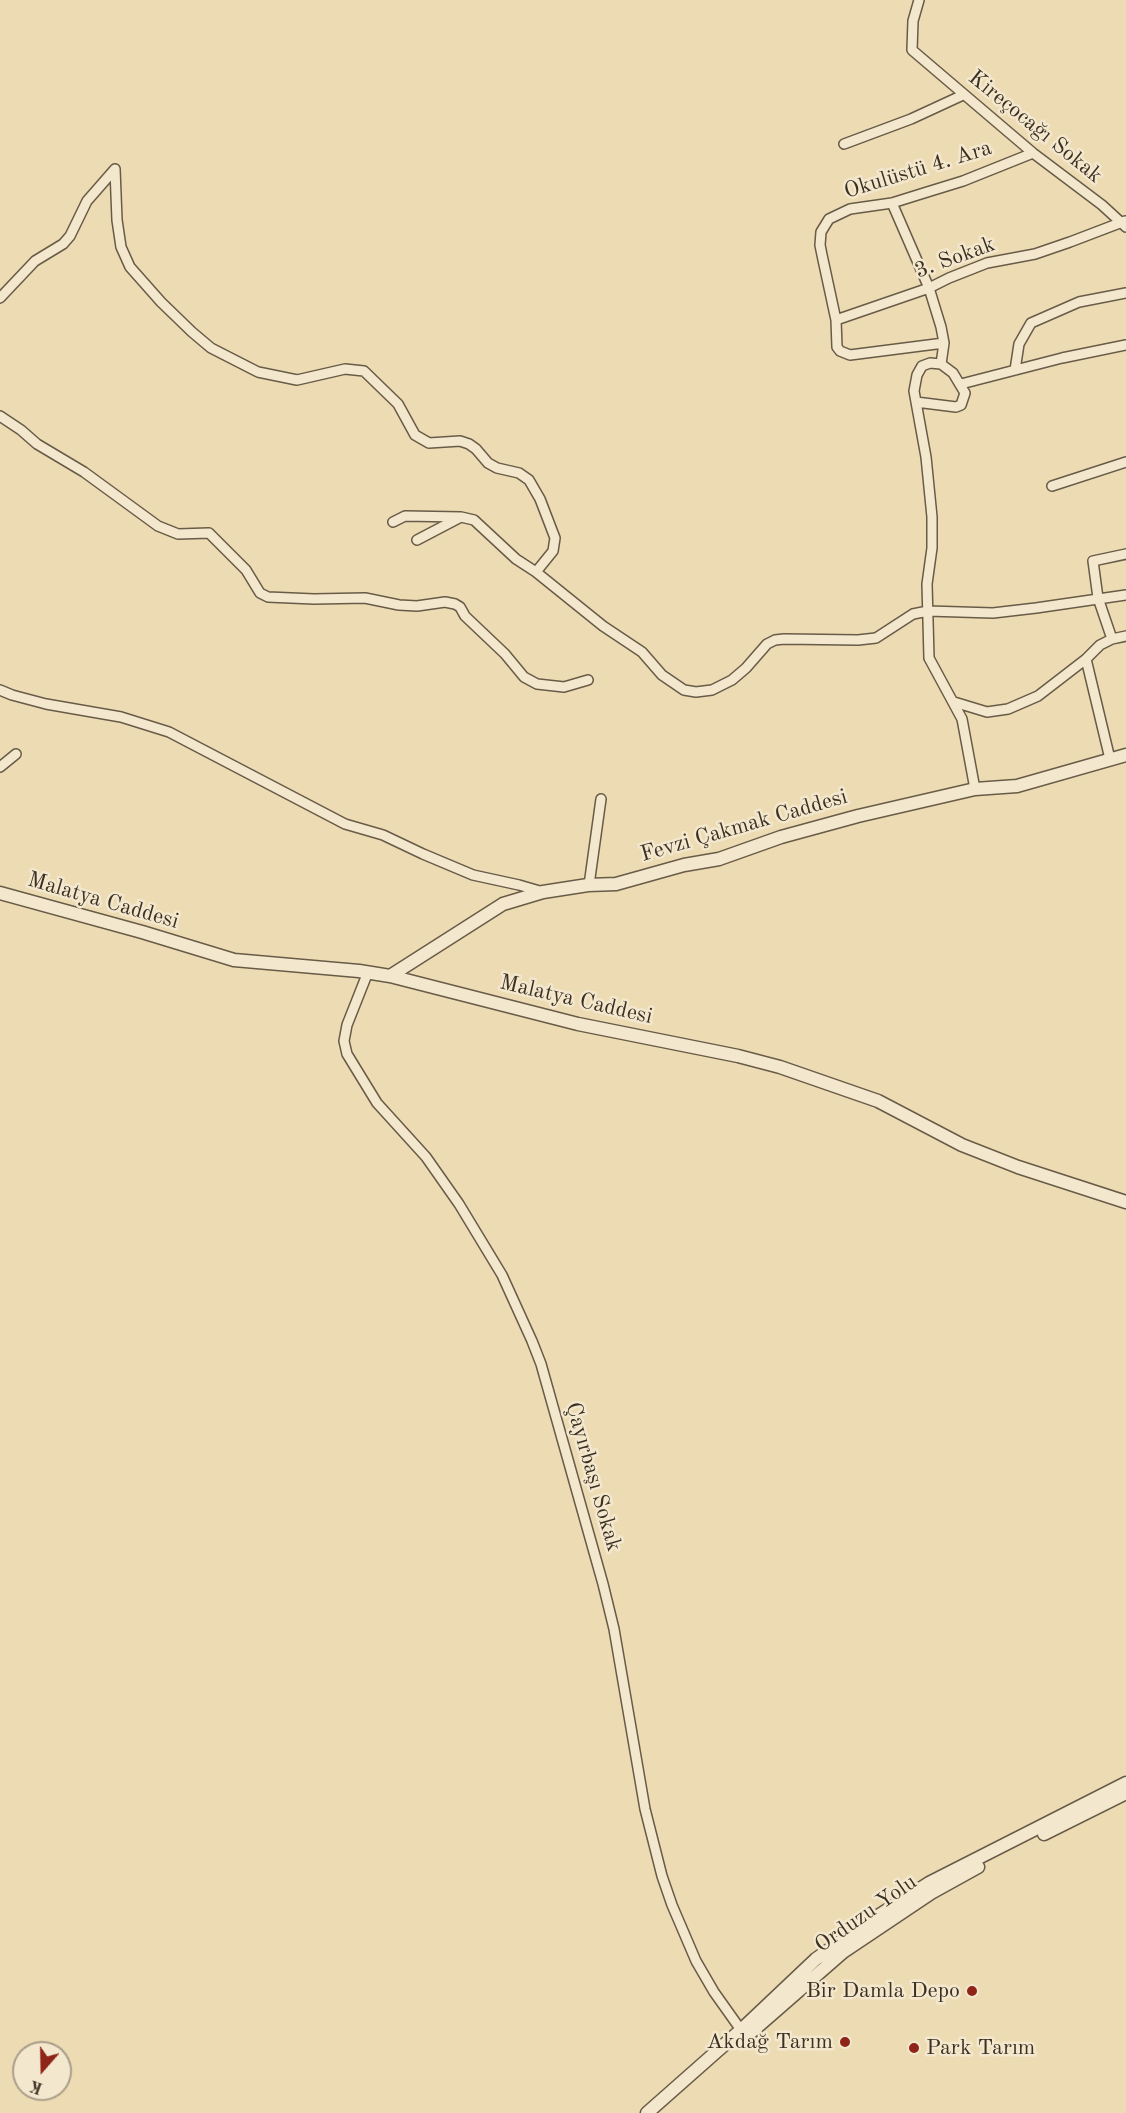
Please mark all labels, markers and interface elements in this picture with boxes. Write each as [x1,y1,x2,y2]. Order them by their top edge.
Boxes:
street label: Kireçocağı Sokak [963,65,1107,189]
street label: Okulüstü 4. Ara [841,135,995,205]
street label: 3. Sokak [911,231,999,285]
street label: Fevzi Çakmak Caddesi [637,784,851,868]
street label: Malatya Caddesi [24,867,182,935]
street label: Malatya Caddesi [497,970,655,1030]
street label: Çayırbaşı Sokak [559,1399,627,1555]
street label: Orduzu Yolu [810,1869,922,1959]
place label: Bir Damla Depo [806,1978,960,2004]
marker: Bir Damla Depo [965,1984,979,1998]
place label: Akdağ Tarım [707,2029,833,2055]
marker: Akdağ Tarım [838,2035,852,2049]
place label: Park Tarım [926,2035,1035,2061]
north arrow [12,2041,72,2101]
marker: Park Tarım [907,2041,921,2055]
text: K [28,2076,45,2096]

